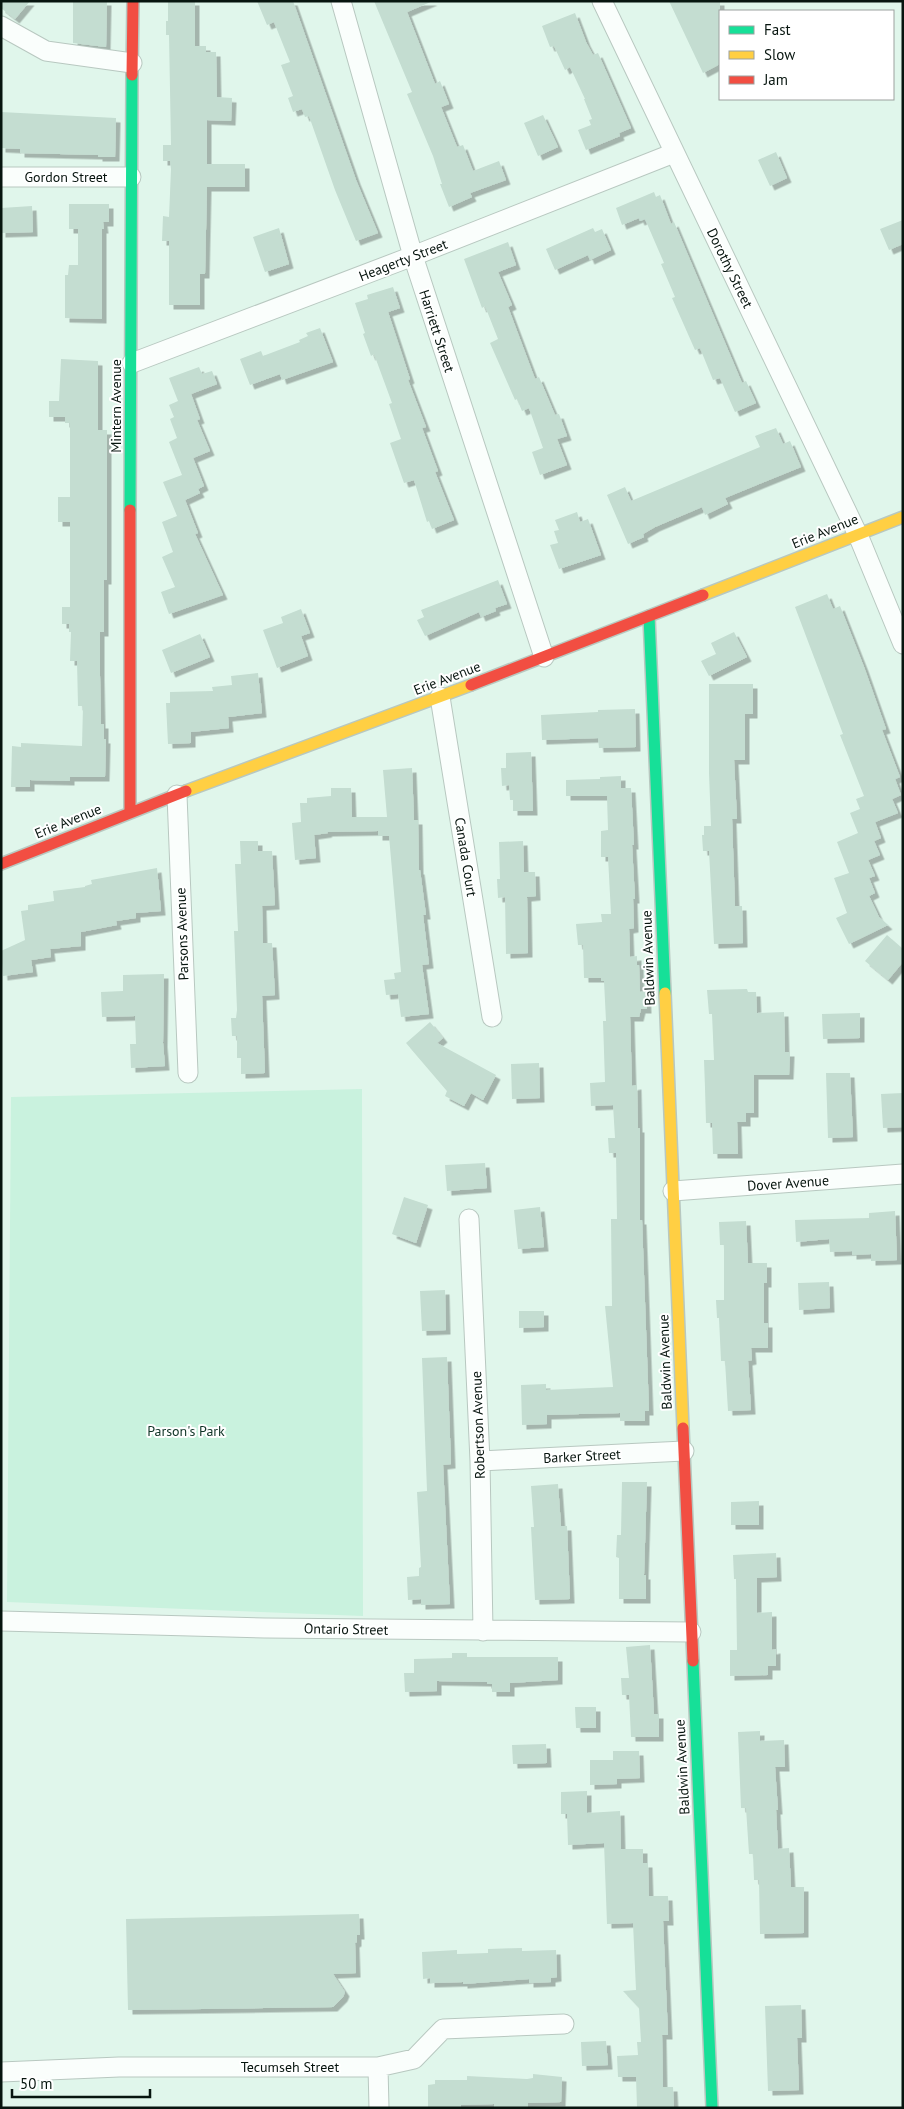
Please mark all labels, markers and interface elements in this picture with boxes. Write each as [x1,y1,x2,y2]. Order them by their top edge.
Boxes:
legend [719,10,894,100]
text: Fast [764,20,791,39]
text: Slow [764,45,795,64]
text: Jam [763,70,788,89]
street label: Gordon Street [24,168,108,186]
street label: Dorothy Street [703,225,757,311]
street label: Heagerty Street [356,235,450,285]
street label: Harriett Street [415,287,459,375]
street label: Mintern Avenue [107,359,125,453]
street label: Erie Avenue [789,510,861,552]
street label: Erie Avenue [411,657,483,699]
street label: Erie Avenue [32,800,104,842]
street label: Canada Court [451,816,481,898]
street label: Parsons Avenue [171,887,193,981]
street label: Baldwin Avenue [637,910,659,1006]
street label: Dover Avenue [746,1171,830,1195]
street label: Baldwin Avenue [654,1314,676,1410]
street label: Robertson Avenue [467,1371,489,1479]
park label: Parson's Park [147,1422,225,1440]
street label: Barker Street [543,1445,622,1467]
street label: Ontario Street [304,1619,389,1639]
street label: Baldwin Avenue [671,1719,693,1815]
street label: Tecumseh Street [241,2058,339,2076]
scale bar [12,2066,150,2098]
text: 50 m [20,2074,53,2093]

